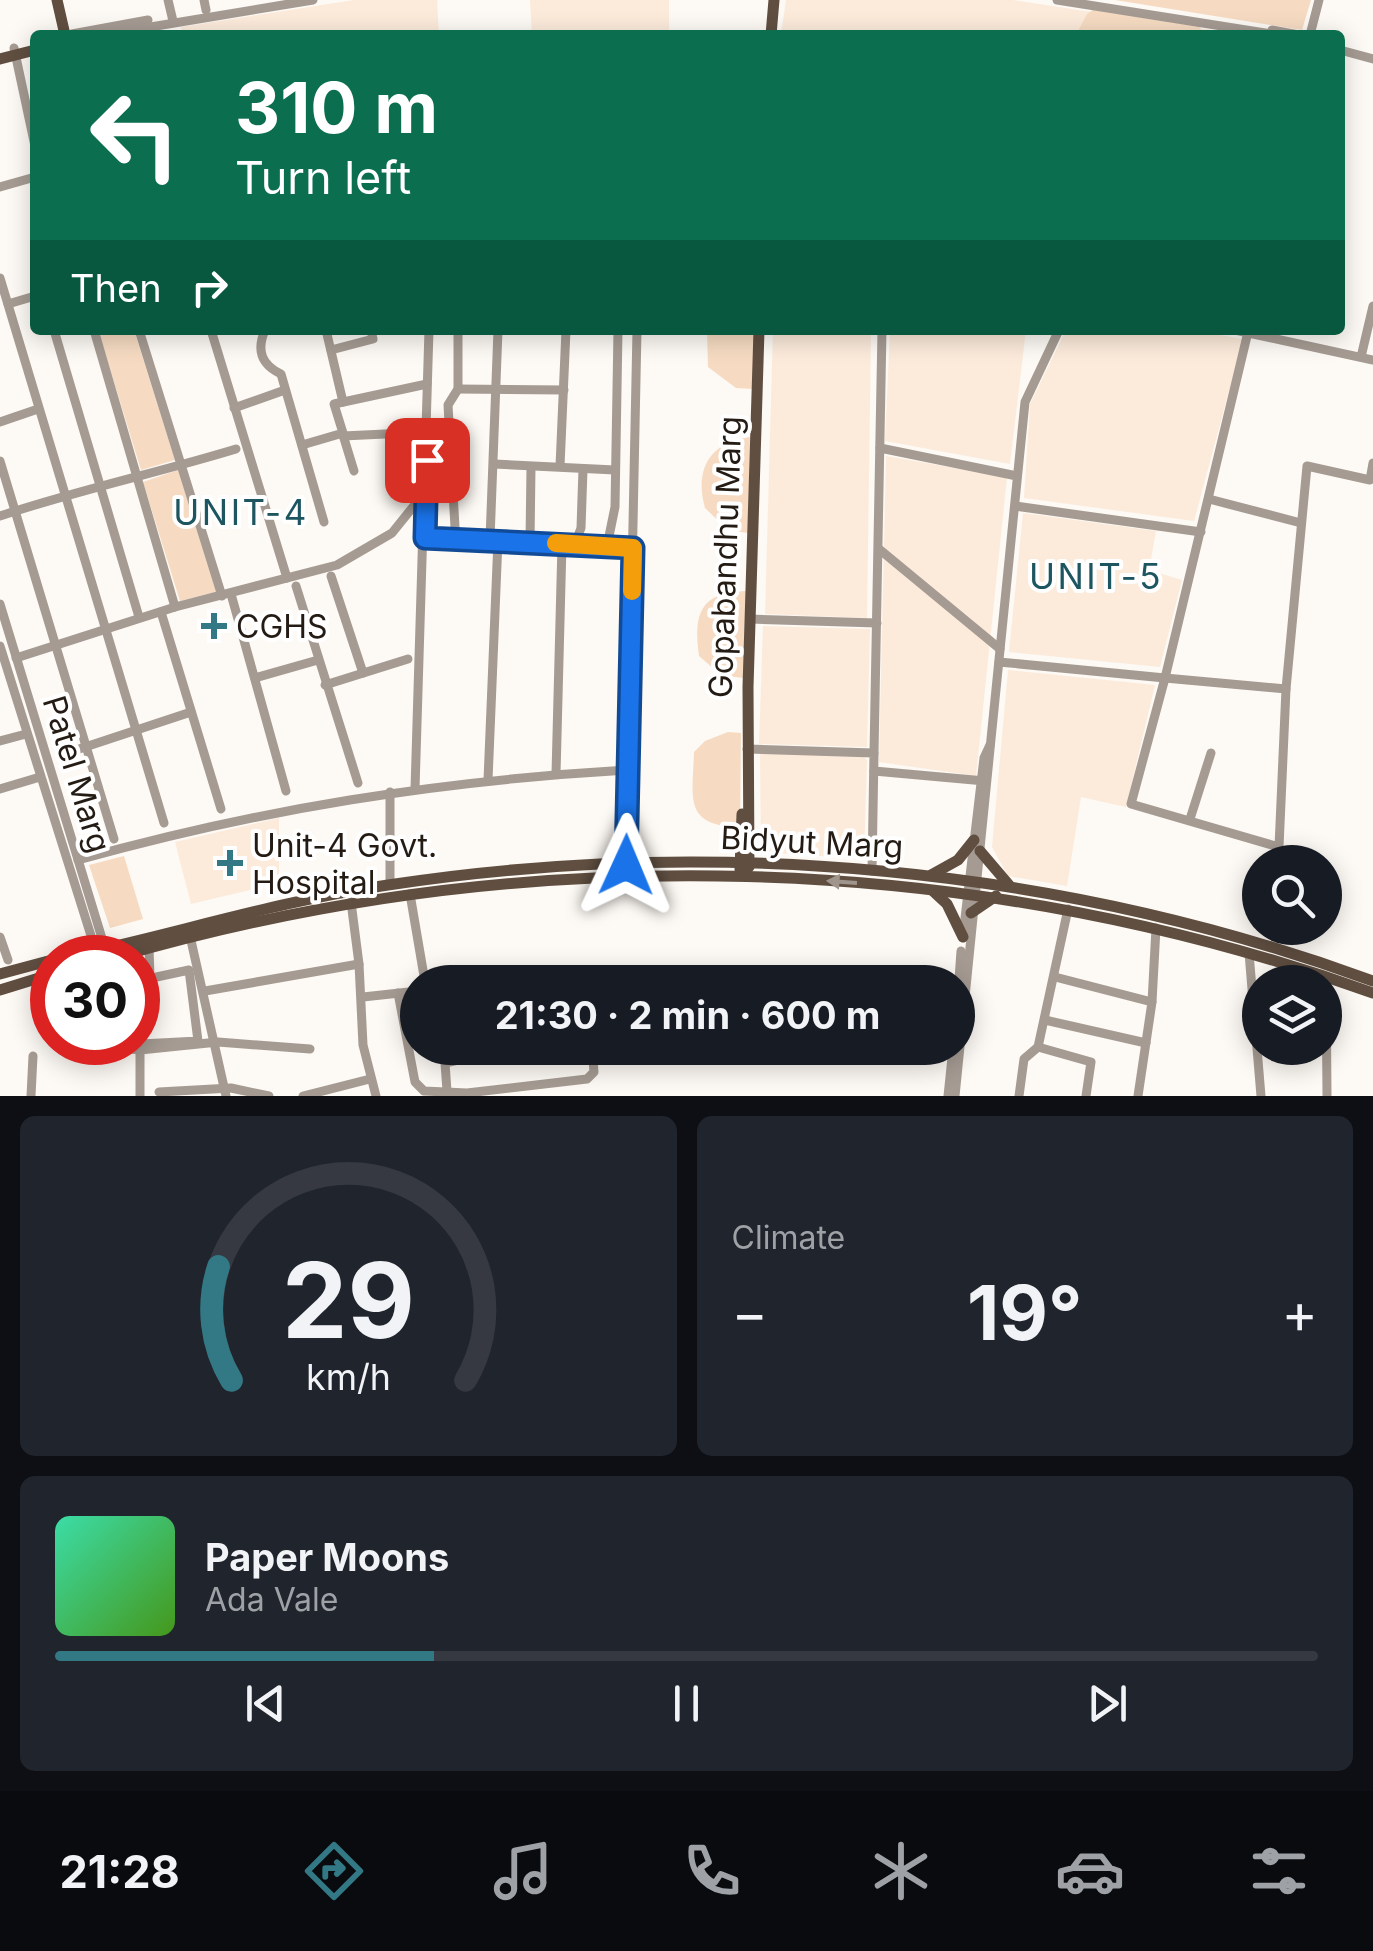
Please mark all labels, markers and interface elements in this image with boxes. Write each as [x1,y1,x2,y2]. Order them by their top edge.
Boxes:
text: 310 m [235,65,438,150]
icon: left [70,70,200,200]
text: Turn left [235,150,411,205]
icon: right [182,260,237,315]
text: Then [70,265,162,311]
street label: Gopabandhu Marg [701,415,749,699]
pin [385,418,470,503]
icon: arrive [400,433,455,488]
district label: UNIT-4 [173,491,309,533]
district label: UNIT-5 [1029,555,1163,597]
place label: CGHS [236,607,328,646]
marker: CGHS [201,613,227,639]
street label: Patel Marg [35,691,119,857]
position arrow [574,813,678,917]
street label: Bidyut Marg [720,818,904,866]
place label: Unit-4 Govt. Hospital [252,826,437,902]
map controls [1242,845,1342,1065]
button: search [1242,845,1342,945]
marker: Unit-4 Govt. Hospital [217,850,243,876]
one-way arrow [825,874,857,890]
speed limit sign: 30 [30,935,160,1065]
button: layers [1242,965,1342,1065]
text: 21:30 · 2 min · 600 m [495,992,880,1038]
text: Climate [732,1218,845,1257]
text: 29 [282,1237,415,1363]
text: 19° [967,1267,1083,1358]
text: − [732,1280,768,1346]
text: + [1282,1280,1318,1346]
text: km/h [306,1355,391,1399]
text: Paper Moons [205,1534,449,1580]
text: Ada Vale [205,1580,338,1619]
icon: previous [238,1676,293,1731]
icon: pause [659,1676,714,1731]
icon: next [1080,1676,1135,1731]
icon: directions [299,1836,369,1906]
icon: music [488,1836,558,1906]
icon: phone [677,1836,747,1906]
icon: climate [866,1836,936,1906]
icon: car [1055,1836,1125,1906]
icon: filters [1244,1836,1314,1906]
text: 21:28 [59,1844,180,1899]

